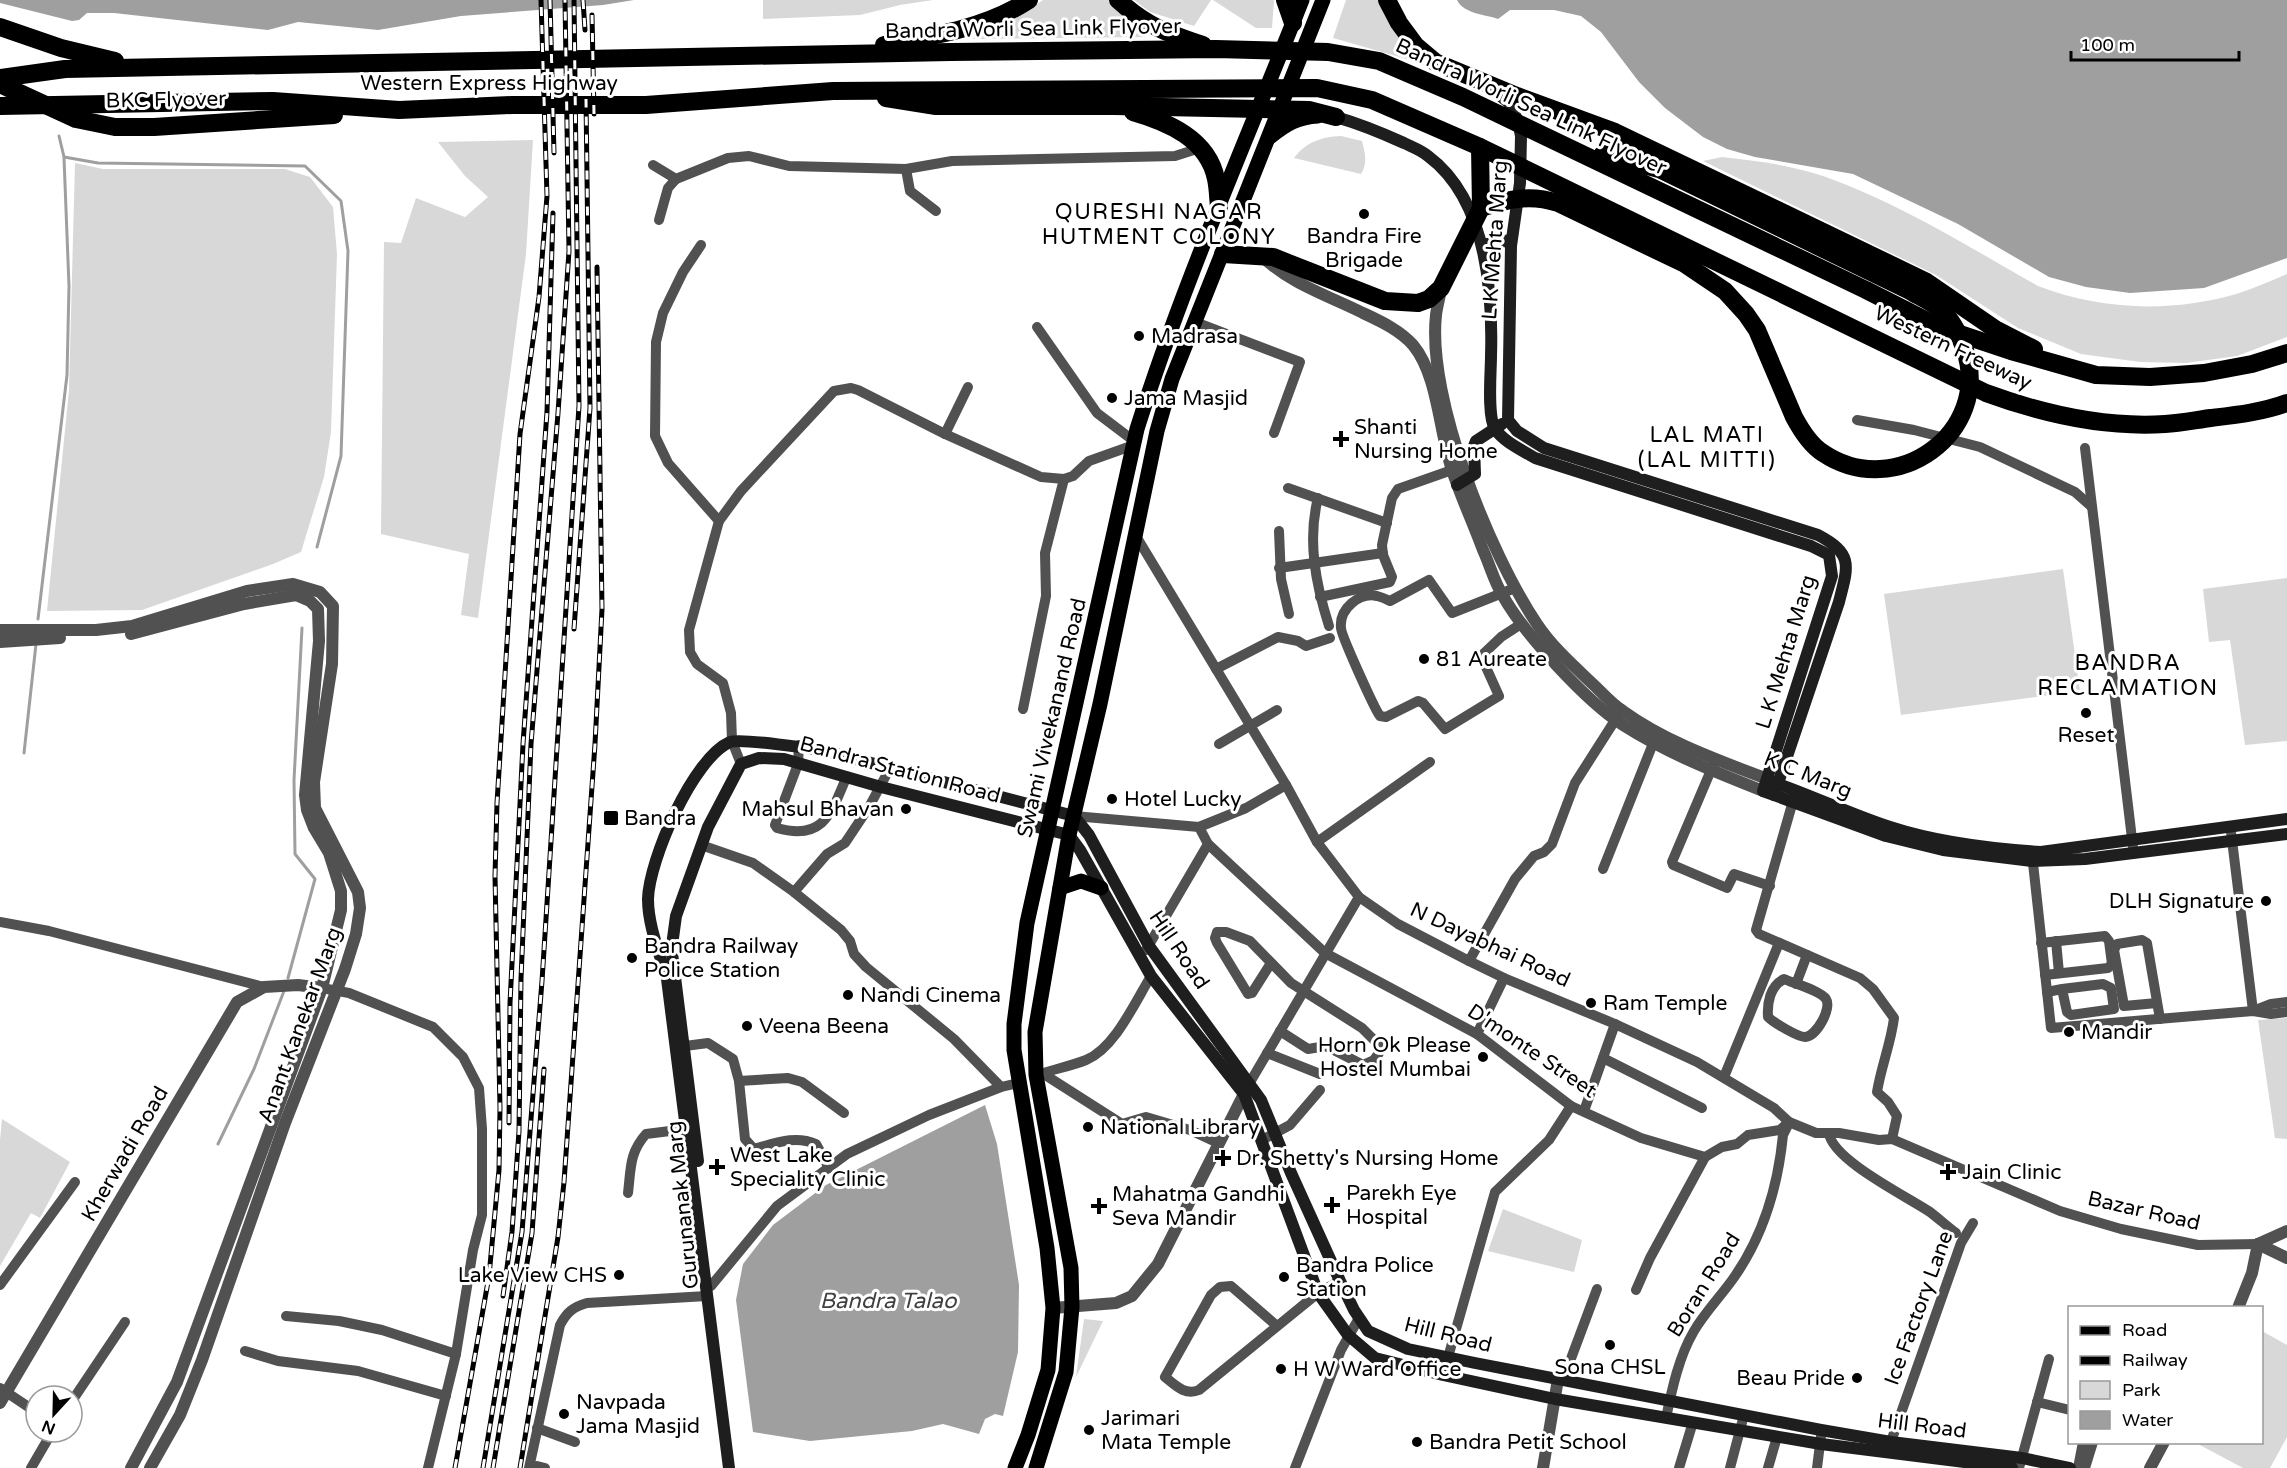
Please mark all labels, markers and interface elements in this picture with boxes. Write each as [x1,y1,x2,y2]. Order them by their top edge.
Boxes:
street label: Bandra Worli Sea Link Flyover [885,14,1181,44]
scale bar [2071,24,2239,62]
street label: Bandra Worli Sea Link Flyover [1391,33,1671,181]
text: 100 m [2080,34,2135,56]
street label: Western Express Highway [360,71,618,96]
street label: BKC Flyover [106,86,226,114]
street label: L K Mehta Marg [1477,159,1513,321]
district label: QURESHI NAGAR HUTMENT COLONY [1042,199,1276,250]
marker: Bandra Fire Brigade [1357,207,1371,221]
place label: Bandra Fire Brigade [1306,224,1422,273]
street label: Western Freeway [1870,300,2036,396]
place label: Madrasa [1151,324,1238,349]
marker: Madrasa [1132,329,1146,343]
place label: Jama Masjid [1124,386,1248,411]
marker: Jama Masjid [1105,391,1119,405]
place label: Shanti Nursing Home [1354,415,1498,464]
district label: LAL MATI (LAL MITTI) [1638,422,1776,473]
marker: Shanti Nursing Home [1332,430,1350,448]
street label: L K Mehta Marg [1751,572,1821,732]
street label: Swami Vivekanand Road [1012,596,1092,840]
place label: 81 Aureate [1436,647,1547,672]
district label: BANDRA RECLAMATION [2037,650,2219,701]
marker: 81 Aureate [1417,652,1431,666]
marker: Reset [2079,706,2093,720]
place label: Reset [2058,723,2114,748]
street label: Bandra Station Road [797,731,1003,809]
street label: K C Marg [1760,746,1856,804]
place label: Hotel Lucky [1124,787,1242,812]
marker: Hotel Lucky [1105,792,1119,806]
place label: Mahsul Bhavan [741,797,894,822]
marker: Mahsul Bhavan [899,802,913,816]
place label: Bandra [624,806,696,831]
marker: Bandra [602,809,620,827]
place label: DLH Signature [2109,889,2254,914]
marker: DLH Signature [2259,894,2273,908]
street label: N Dayabhai Road [1406,897,1574,993]
street label: Hill Road [1144,906,1214,994]
street label: Anant Kanekar Marg [253,924,347,1126]
place label: Bandra Railway Police Station [644,934,798,983]
marker: Bandra Railway Police Station [625,951,639,965]
place label: Nandi Cinema [860,983,1001,1008]
marker: Nandi Cinema [841,988,855,1002]
place label: Ram Temple [1603,991,1728,1016]
marker: Ram Temple [1584,996,1598,1010]
street label: D'monte Street [1463,999,1601,1103]
place label: Veena Beena [759,1014,889,1039]
marker: Veena Beena [740,1019,754,1033]
place label: Mandir [2081,1020,2152,1045]
marker: Mandir [2062,1025,2076,1039]
place label: Horn Ok Please Hostel Mumbai [1318,1033,1471,1082]
marker: Horn Ok Please Hostel Mumbai [1476,1050,1490,1064]
street label: Kherwadi Road [76,1082,174,1226]
place label: National Library [1100,1115,1259,1140]
street label: Gurunanak Marg [662,1120,704,1290]
marker: National Library [1081,1120,1095,1134]
place label: West Lake Speciality Clinic [730,1143,886,1192]
place label: Dr. Shetty's Nursing Home [1236,1146,1499,1171]
marker: Dr. Shetty's Nursing Home [1214,1149,1232,1167]
marker: West Lake Speciality Clinic [708,1158,726,1176]
place label: Jain Clinic [1962,1160,2061,1185]
marker: Jain Clinic [1939,1163,1957,1181]
place label: Parekh Eye Hospital [1346,1181,1457,1230]
place label: Mahatma Gandhi Seva Mandir [1112,1182,1285,1231]
street label: Bazar Road [2085,1186,2203,1236]
marker: Parekh Eye Hospital [1323,1196,1341,1214]
marker: Mahatma Gandhi Seva Mandir [1090,1197,1108,1215]
street label: Ice Factory Lane [1879,1227,1959,1389]
street label: Boran Road [1662,1228,1746,1342]
place label: Bandra Police Station [1296,1253,1434,1302]
place label: Lake View CHS [458,1263,607,1288]
marker: Lake View CHS [612,1268,626,1282]
marker: Bandra Police Station [1277,1270,1291,1284]
water label: Bandra Talao [820,1288,958,1314]
legend [2068,1306,2263,1444]
street label: Hill Road [1402,1312,1494,1358]
text: Road [2122,1319,2167,1341]
marker: Sona CHSL [1603,1338,1617,1352]
text: Railway [2122,1349,2188,1371]
place label: Sona CHSL [1554,1355,1666,1380]
place label: H W Ward Office [1293,1357,1461,1382]
marker: H W Ward Office [1274,1362,1288,1376]
place label: Beau Pride [1736,1366,1845,1391]
marker: Beau Pride [1850,1371,1864,1385]
text: Park [2122,1379,2161,1401]
north arrow [24,1384,84,1444]
place label: Navpada Jama Masjid [576,1390,700,1439]
place label: Jarimari Mata Temple [1101,1406,1231,1455]
marker: Navpada Jama Masjid [557,1407,571,1421]
street label: Hill Road [1876,1408,1968,1444]
text: Water [2122,1409,2173,1431]
text: N [39,1415,58,1439]
marker: Jarimari Mata Temple [1082,1423,1096,1437]
place label: Bandra Petit School [1429,1430,1627,1455]
marker: Bandra Petit School [1410,1435,1424,1449]

